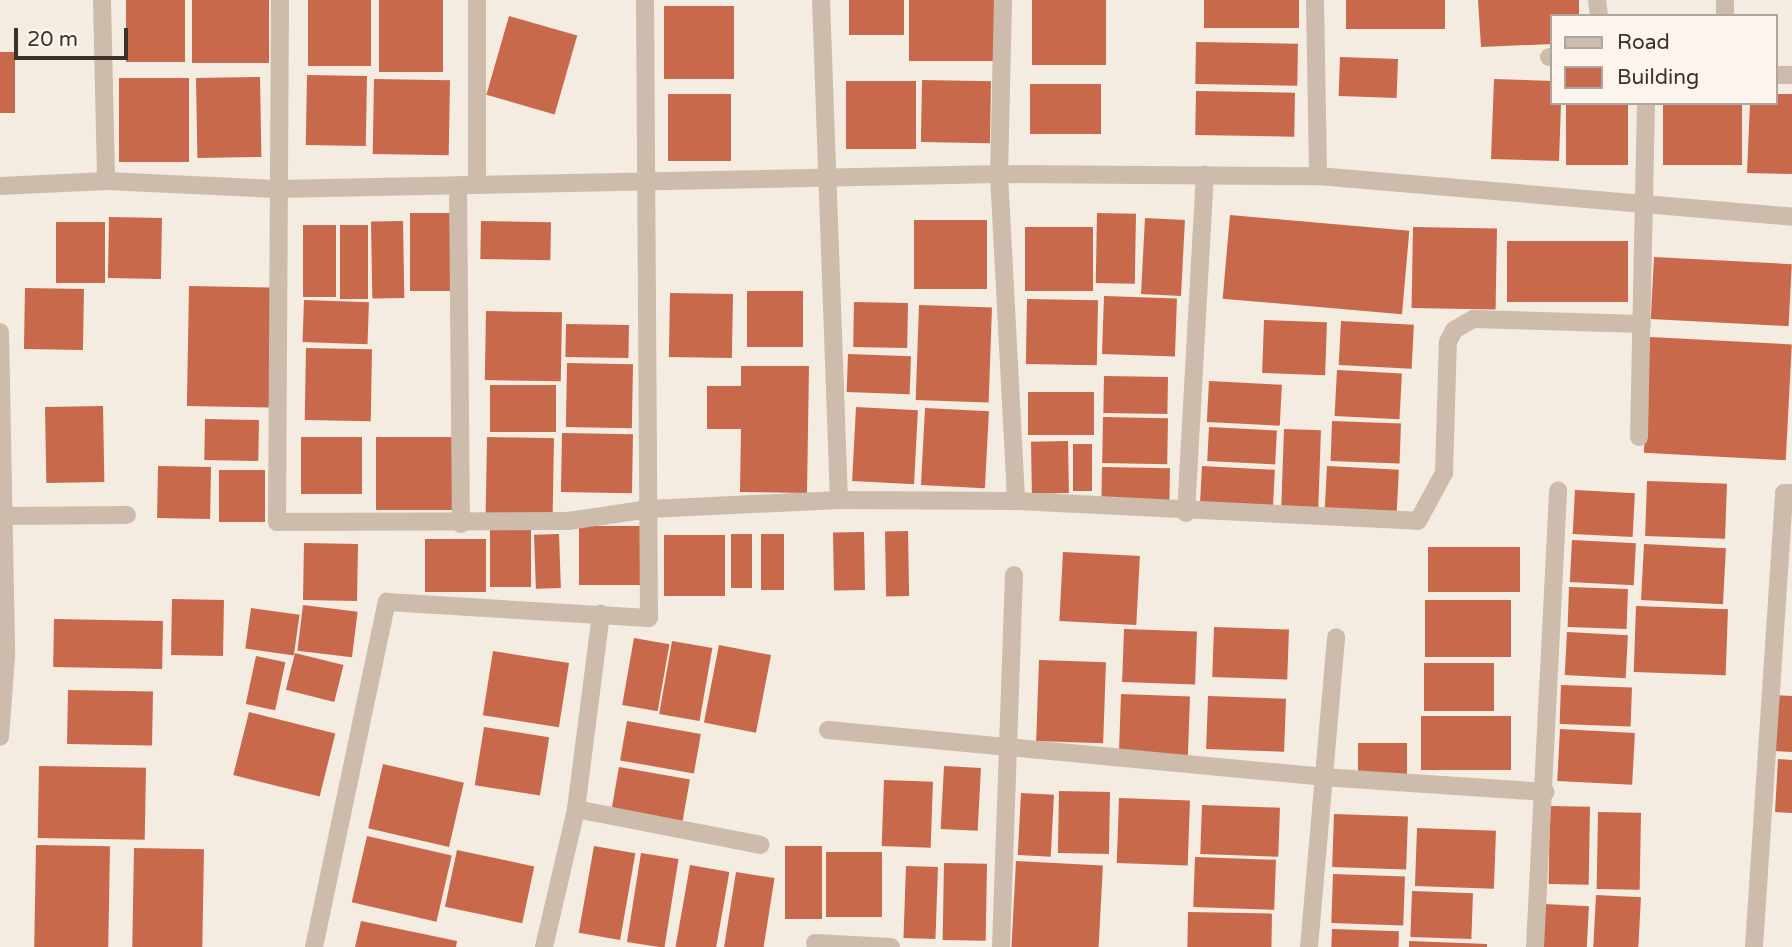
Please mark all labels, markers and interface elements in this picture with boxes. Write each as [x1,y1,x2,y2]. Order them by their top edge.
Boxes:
scale bar [18,14,131,58]
legend [1550,14,1778,105]
text: 20 m [27,27,78,52]
text: Road [1617,30,1670,55]
text: Building [1617,65,1699,90]

